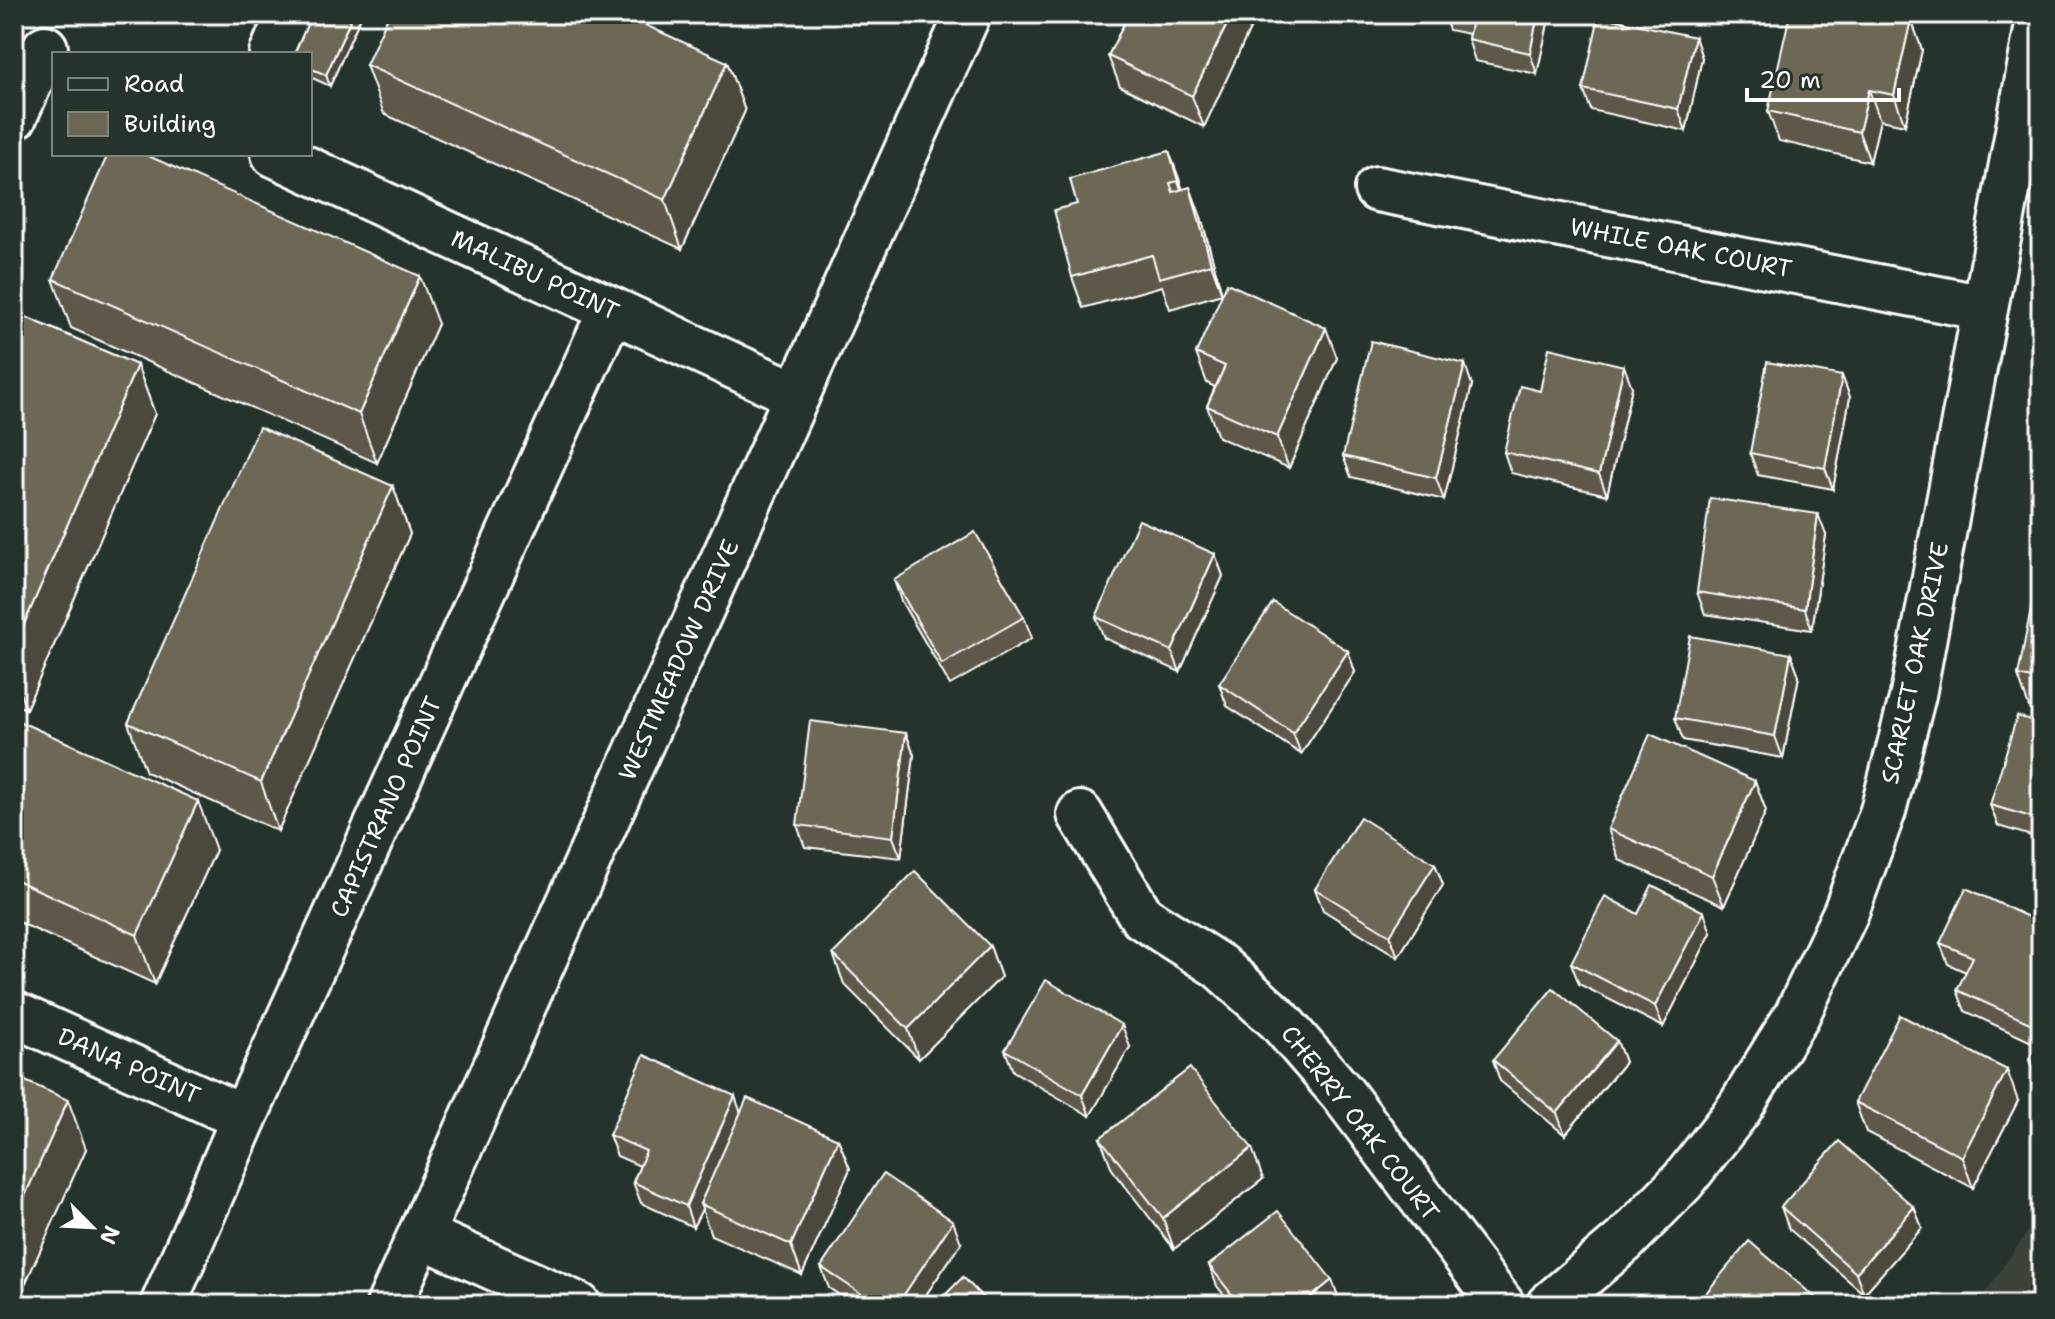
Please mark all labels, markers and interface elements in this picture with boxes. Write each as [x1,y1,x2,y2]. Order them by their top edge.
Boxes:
legend [52,52,312,156]
scale bar [1747,52,1899,102]
text: 20 m [1759,64,1821,96]
text: Road [124,68,184,100]
text: Building [124,108,216,140]
street label: WHILE OAK COURT [1567,211,1795,285]
street label: MALIBU POINT [446,222,624,328]
street label: WESTMEADOW DRIVE [611,535,747,785]
street label: SCARLET OAK DRIVE [1874,539,1956,787]
street label: CAPISTRANO POINT [323,691,449,922]
street label: CHERRY OAK COURT [1274,1019,1447,1227]
street label: DANA POINT [53,1020,205,1112]
north arrow [52,1187,132,1267]
text: N [93,1221,127,1249]

